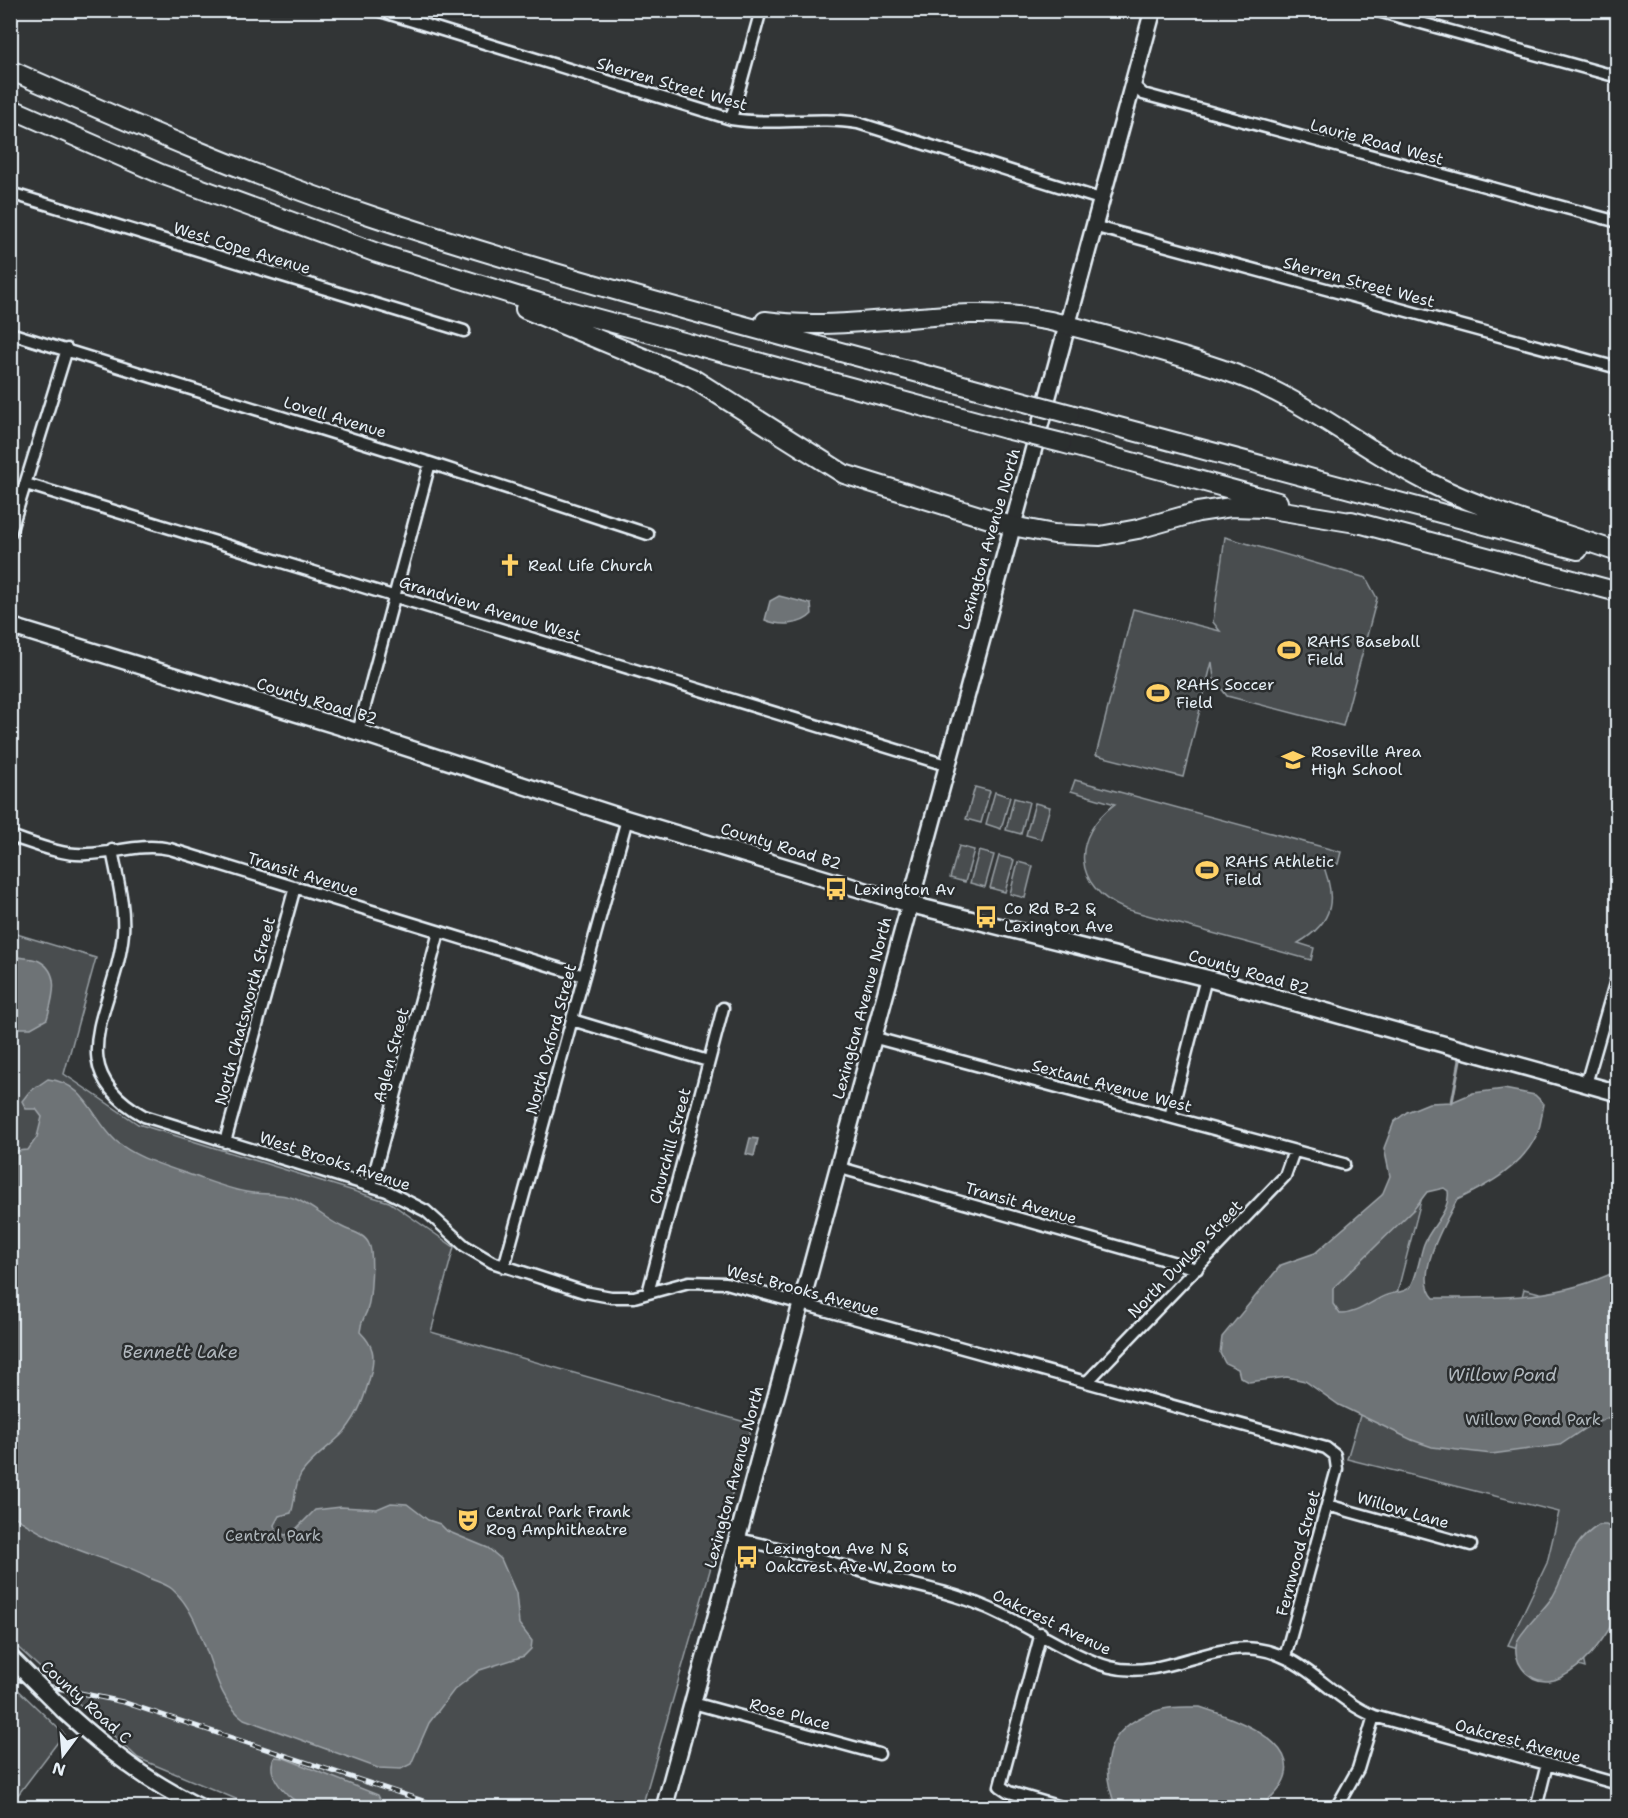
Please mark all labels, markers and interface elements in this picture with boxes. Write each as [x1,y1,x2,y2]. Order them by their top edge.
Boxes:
street label: Sherren Street West [594,52,750,116]
street label: Laurie Road West [1308,114,1446,170]
street label: West Cope Avenue [171,217,313,279]
street label: Sherren Street West [1281,252,1437,312]
street label: Lovell Avenue [281,391,389,443]
street label: Lexington Avenue North [953,446,1025,632]
church icon: Real Life Church [497,552,523,578]
place label: Real Life Church [528,555,653,576]
street label: Grandview Avenue West [396,571,584,647]
place label: RAHS Baseball Field [1307,631,1420,670]
sports icon: RAHS Baseball Field [1276,637,1302,663]
street label: County Road B2 [254,673,380,729]
place label: RAHS Soccer Field [1176,674,1275,713]
sports icon: RAHS Soccer Field [1145,680,1171,706]
place label: Roseville Area High School [1311,741,1421,780]
school or university icon: Roseville Area High School [1280,747,1306,773]
street label: County Road B2 [718,818,844,874]
street label: Transit Avenue [245,847,361,901]
place label: RAHS Athletic Field [1225,851,1334,890]
sports icon: RAHS Athletic Field [1194,857,1220,883]
bus stop icon: Lexington Av [823,876,849,902]
place label: Lexington Av [854,879,955,900]
place label: Co Rd B-2 & Lexington Ave [1004,898,1114,937]
bus stop icon: Co Rd B-2 & Lexington Ave [973,904,999,930]
street label: Lexington Avenue North [828,914,896,1102]
street label: North Chatsworth Street [210,915,280,1107]
street label: County Road B2 [1186,945,1312,999]
street label: North Oxford Street [521,961,581,1117]
street label: Aglen Street [368,1005,414,1105]
street label: Sextant Avenue West [1030,1055,1194,1117]
street label: Churchill Street [644,1086,696,1206]
street label: West Brooks Avenue [257,1127,413,1195]
street label: Transit Avenue [963,1177,1079,1229]
street label: North Dunlap Street [1123,1195,1247,1323]
street label: West Brooks Avenue [724,1259,882,1321]
water label: Bennett Lake [122,1340,238,1364]
water label: Willow Pond [1447,1363,1557,1387]
street label: Lexington Avenue North [700,1383,768,1571]
park label: Willow Pond Park [1465,1409,1601,1430]
street label: Willow Lane [1354,1487,1452,1533]
street label: Fernwood Street [1271,1488,1325,1618]
place label: Central Park Frank Rog Amphitheatre [486,1501,631,1540]
theatre icon: Central Park Frank Rog Amphitheatre [455,1507,481,1533]
park label: Central Park [225,1525,321,1546]
place label: Lexington Ave N & Oakcrest Ave W Zoom to [765,1538,957,1577]
bus stop icon: Lexington Ave N & Oakcrest Ave W Zoom to [734,1544,760,1570]
street label: Oakcrest Avenue [989,1584,1115,1660]
street label: County Road C [36,1656,136,1748]
street label: Rose Place [747,1693,833,1735]
street label: Oakcrest Avenue [1453,1714,1583,1768]
north arrow [33,1725,93,1785]
text: N [50,1757,68,1781]

